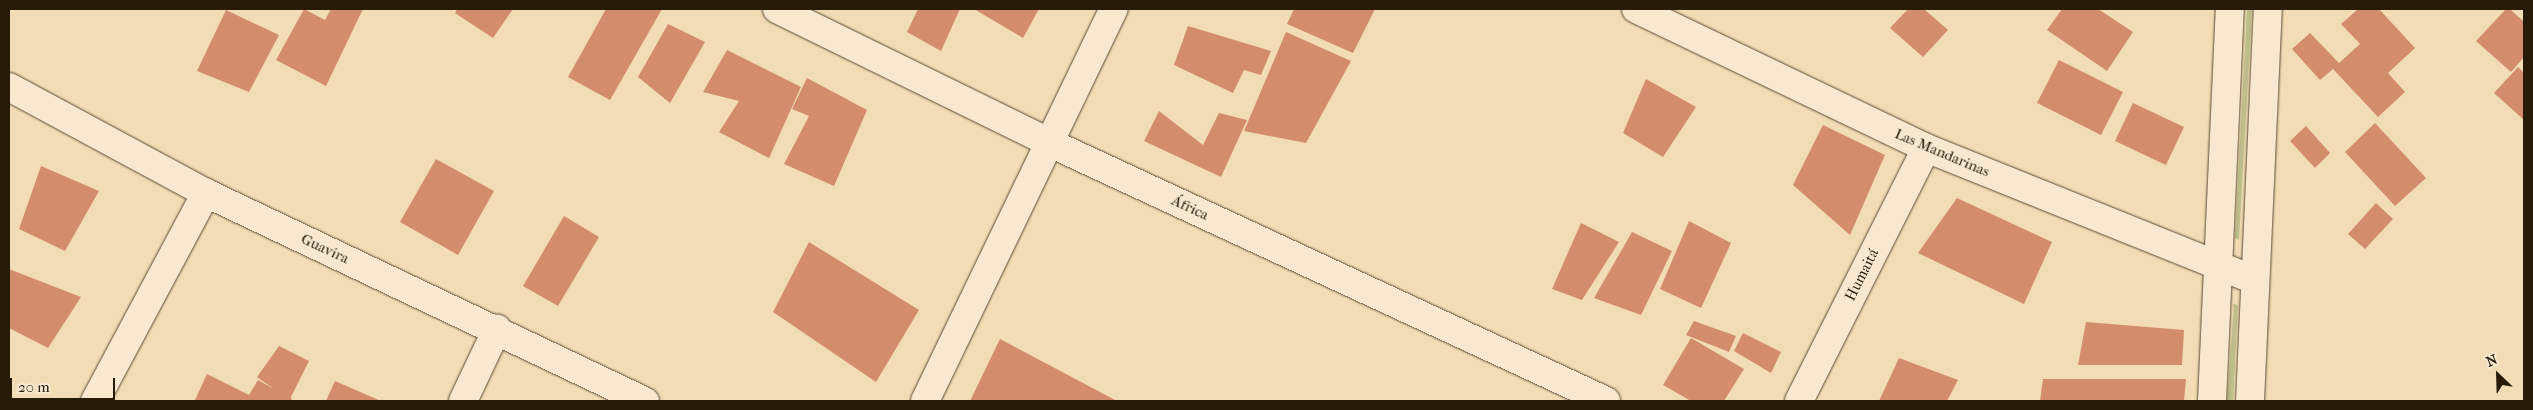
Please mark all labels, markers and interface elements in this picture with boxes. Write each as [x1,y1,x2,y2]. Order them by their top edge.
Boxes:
street label: Las Mandarinas [1892,125,1992,181]
street label: África [1169,192,1211,224]
street label: Guavira [298,230,352,268]
street label: Humaitá [1841,246,1883,304]
north arrow [2473,350,2523,400]
text: N [2483,351,2500,371]
scale bar [12,368,118,400]
text: 20 m [18,378,50,396]

